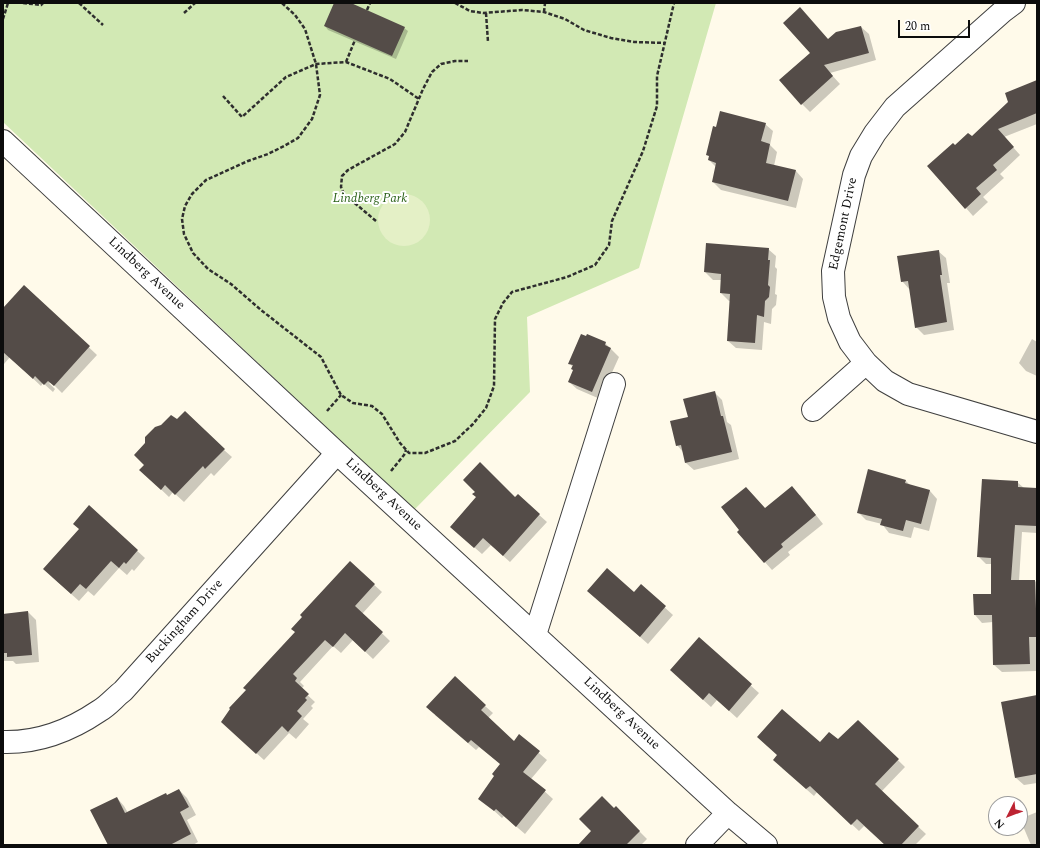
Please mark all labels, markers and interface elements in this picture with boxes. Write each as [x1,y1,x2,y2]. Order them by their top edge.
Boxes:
scale bar [900,12,972,38]
text: 20 m [905,17,930,36]
street label: Edgemont Drive [827,176,861,272]
park label: Lindberg Park [333,191,407,207]
street label: Lindberg Avenue [104,234,188,314]
street label: Lindberg Avenue [341,455,425,535]
street label: Buckingham Drive [143,577,227,667]
street label: Lindberg Avenue [579,674,663,754]
north arrow [988,796,1028,836]
text: N [990,815,1009,833]

